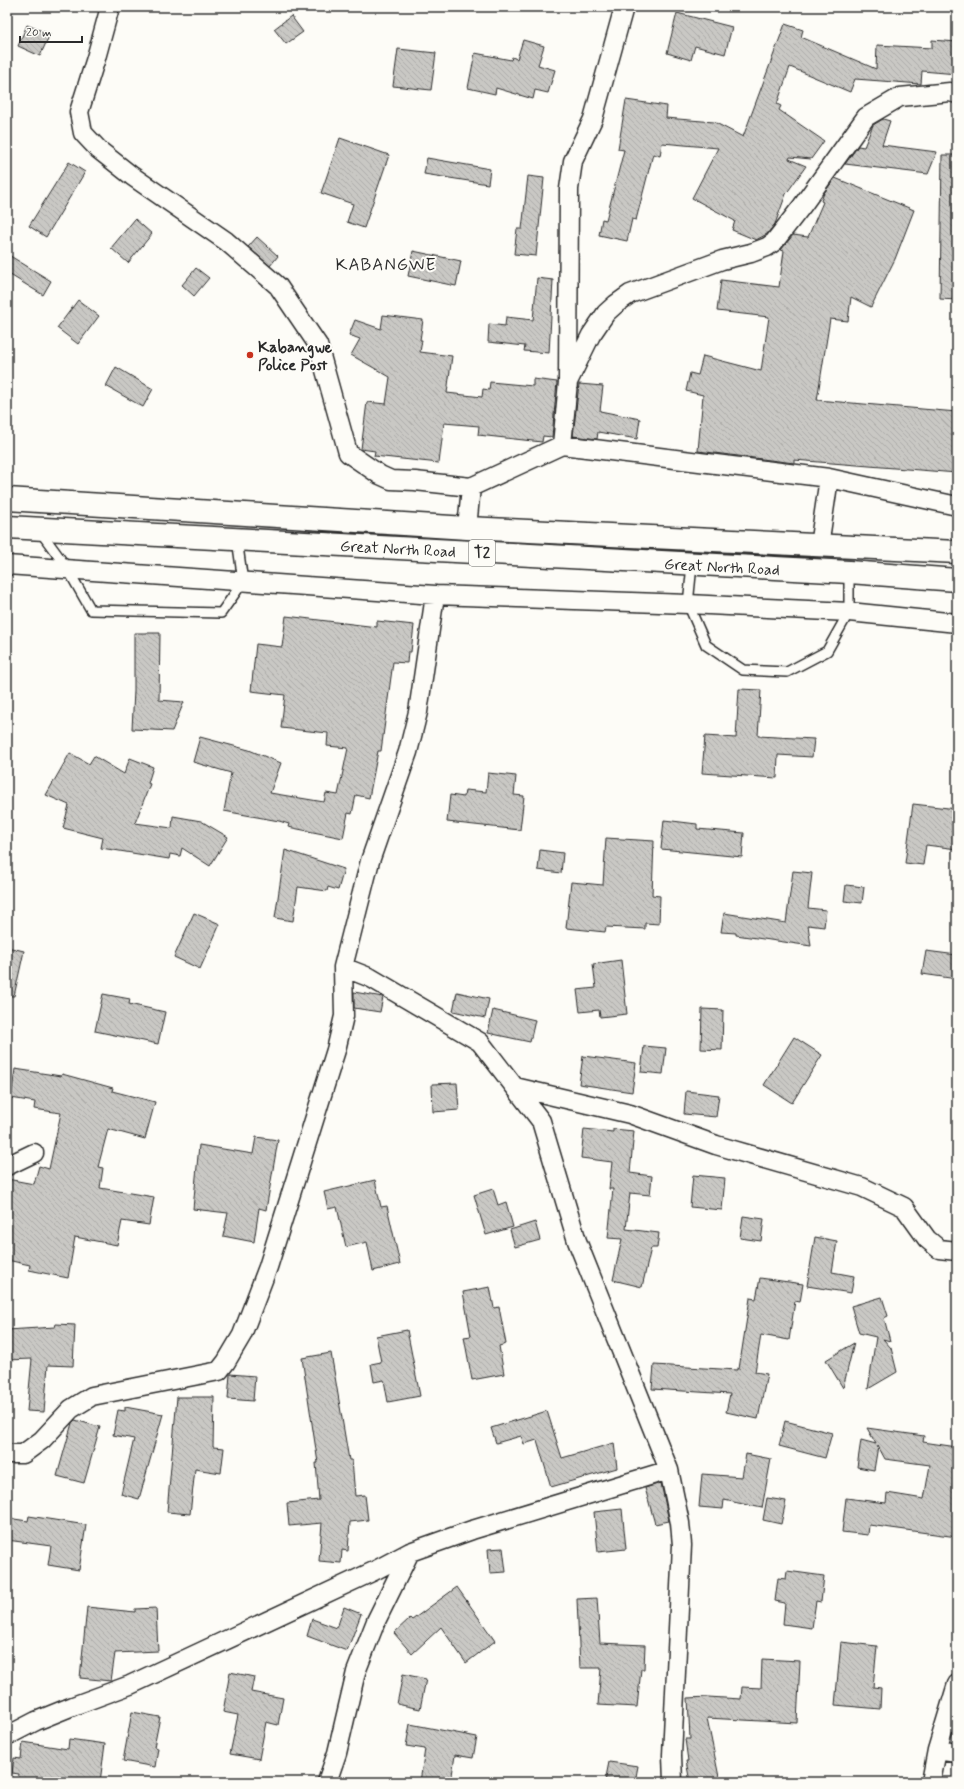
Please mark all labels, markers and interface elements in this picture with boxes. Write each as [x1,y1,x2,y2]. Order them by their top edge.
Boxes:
scale bar [20,18,82,44]
text: 20 m [26,25,52,41]
district label: KABANGWE [335,254,437,276]
place label: Kabangwe Police Post [258,337,333,376]
marker: Kabangwe Police Post [245,350,255,360]
street label: Great North Road [339,536,456,563]
road number: T2 [469,540,495,566]
street label: Great North Road [663,554,780,581]

